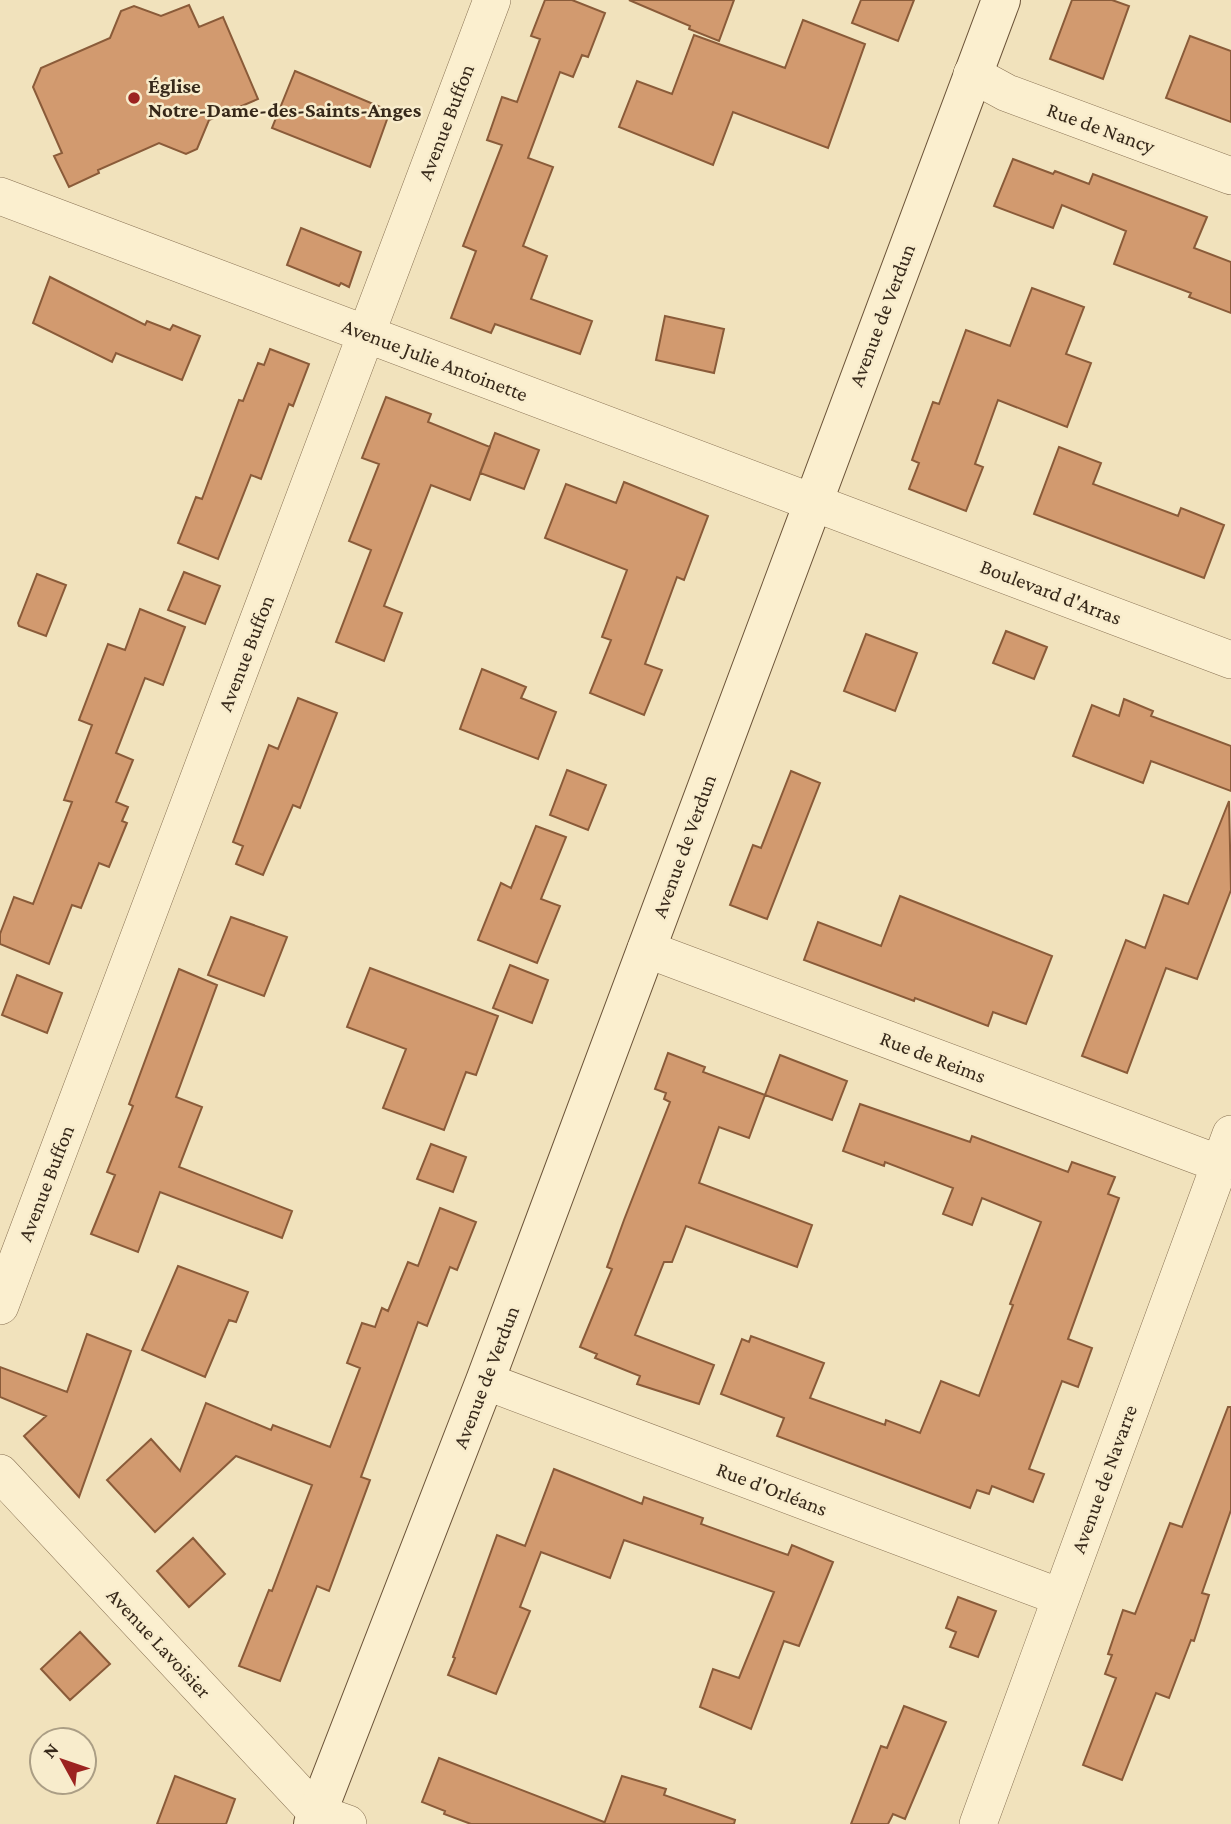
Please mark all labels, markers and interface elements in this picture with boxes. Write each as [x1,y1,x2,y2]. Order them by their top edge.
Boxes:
street label: Avenue Buffon [413,61,479,183]
place label: Église Notre-Dame-des-Saints-Anges [148,74,422,122]
marker: Église Notre-Dame-des-Saints-Anges [126,90,142,106]
street label: Rue de Nancy [1044,97,1158,159]
street label: Avenue de Verdun [844,240,920,390]
street label: Avenue Julie Antoinette [339,314,531,406]
street label: Boulevard d'Arras [977,554,1125,630]
street label: Avenue Buffon [213,592,279,714]
street label: Avenue de Verdun [647,771,721,921]
street label: Rue de Reims [877,1026,989,1088]
street label: Avenue Buffon [13,1122,79,1244]
street label: Avenue de Verdun [448,1302,524,1452]
street label: Avenue de Navarre [1066,1401,1142,1557]
street label: Rue d'Orléans [713,1457,831,1521]
street label: Avenue Lavoisier [102,1583,216,1703]
north arrow [28,1726,98,1796]
text: N [38,1739,63,1762]

